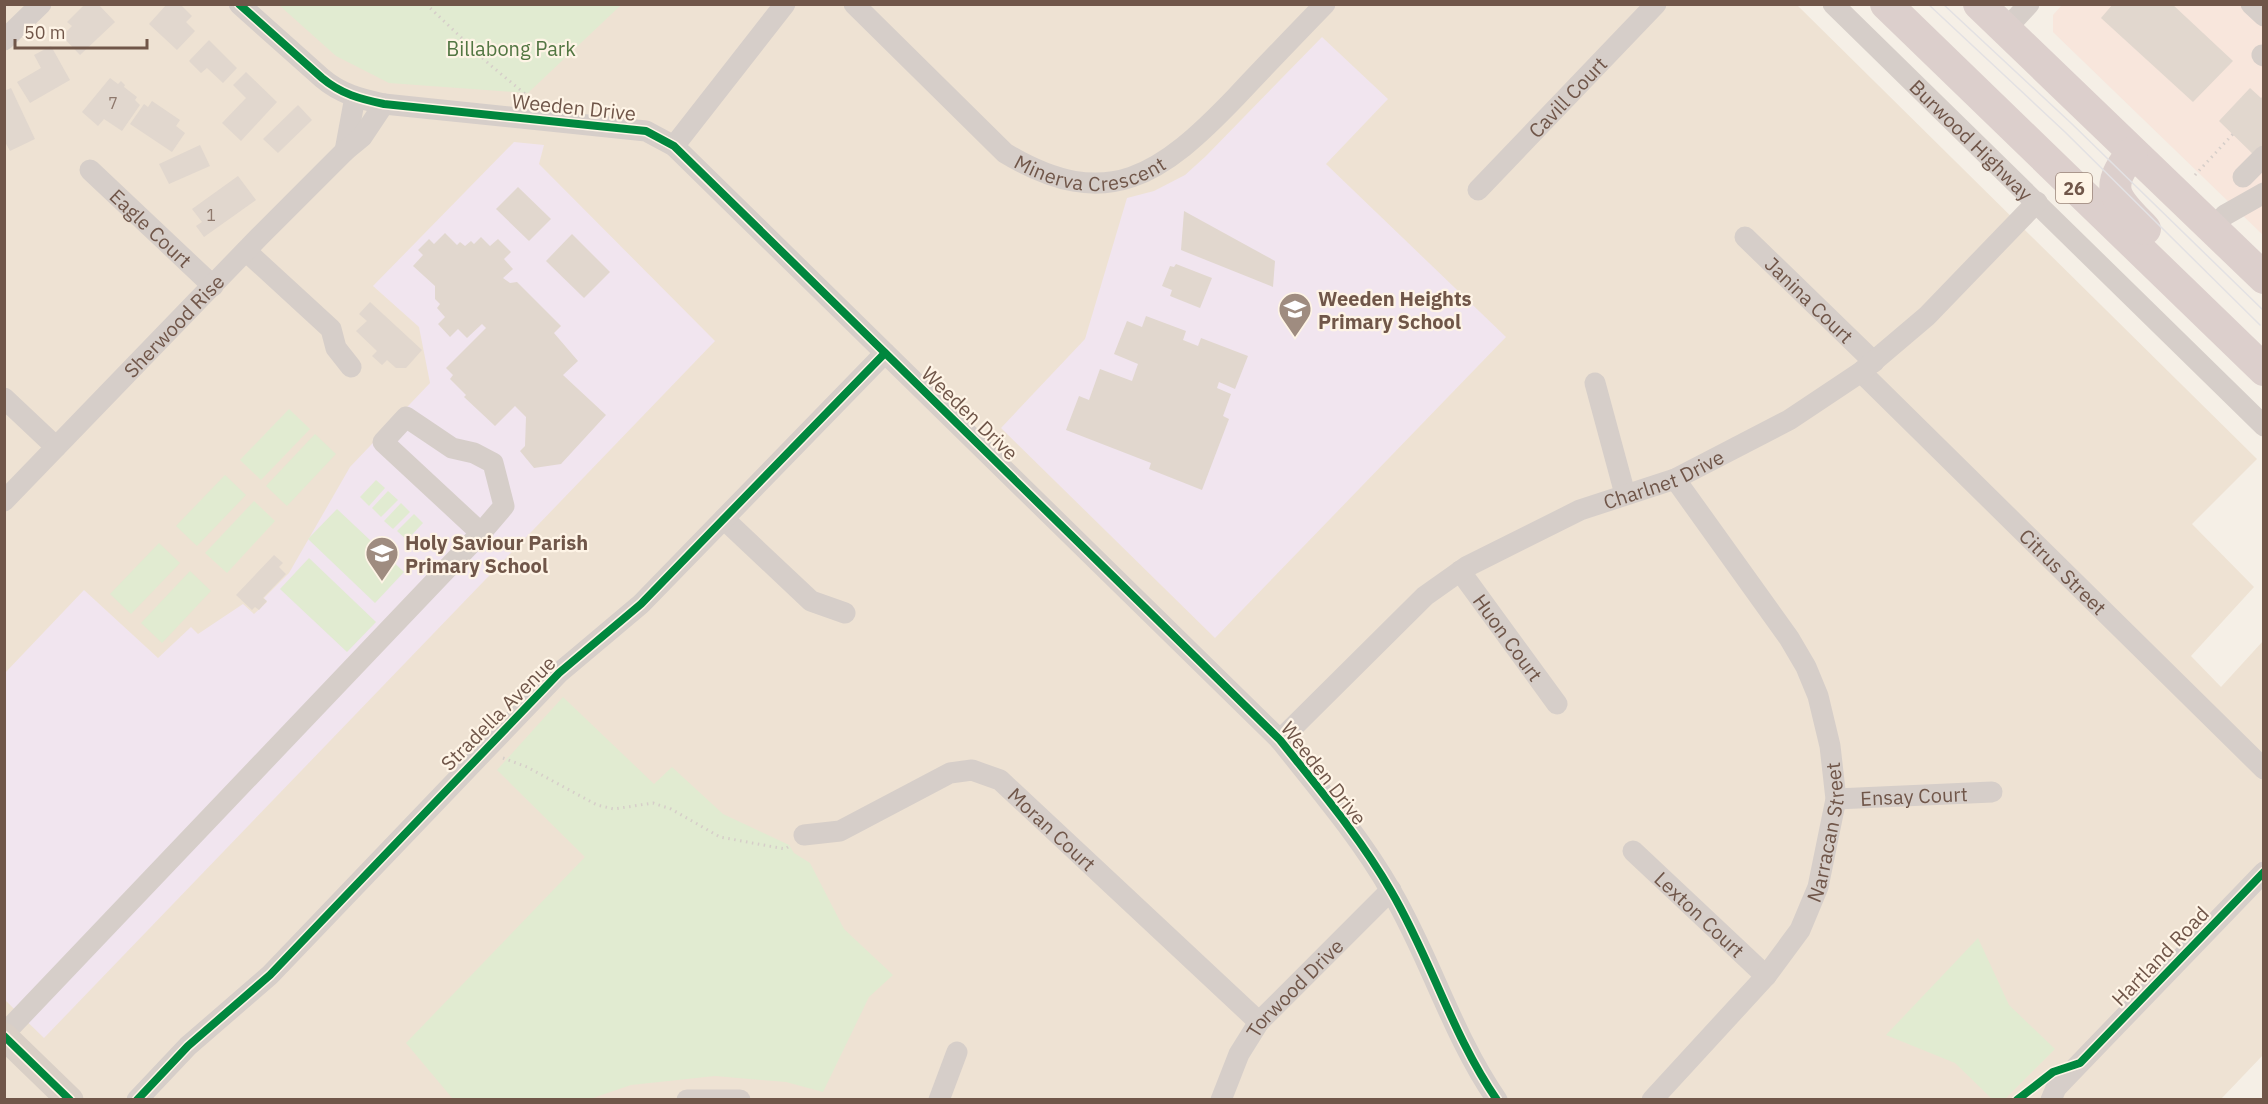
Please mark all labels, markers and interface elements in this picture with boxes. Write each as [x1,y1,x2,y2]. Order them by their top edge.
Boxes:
scale bar [15,12,147,50]
text: 50 m [24,21,66,44]
park label: Billabong Park [446,35,576,62]
street label: Cavill Court [1522,50,1612,143]
street label: Burwood Highway [1904,73,2039,206]
street label: Weeden Drive [511,87,637,127]
house number: 7 [108,93,118,113]
street label: Minerva Crescent [1013,143,1169,169]
text: Minerva Crescent [1010,148,1170,197]
road number: 26 [2056,173,2092,203]
street label: Eagle Court [104,182,198,273]
house number: 1 [206,205,216,225]
street label: Janina Court [1759,250,1860,349]
street label: Sherwood Rise [117,268,230,383]
place label: Weeden Heights Primary School [1318,285,1472,335]
school or university icon: Weeden Heights Primary School [1277,291,1313,338]
street label: Weeden Drive [916,360,1024,466]
street label: Charlnet Drive [1600,443,1728,515]
street label: Citrus Street [2014,522,2113,620]
place label: Holy Saviour Parish Primary School [405,529,588,579]
school or university icon: Holy Saviour Parish Primary School [364,535,400,582]
street label: Huon Court [1467,588,1549,687]
street label: Stradella Avenue [435,650,561,776]
street label: Weeden Drive [1275,716,1373,830]
street label: Narracan Street [1800,761,1849,906]
street label: Ensay Court [1860,780,1968,811]
street label: Moran Court [1002,781,1102,877]
street label: Lexton Court [1649,865,1751,963]
street label: Hartland Road [2105,900,2215,1012]
street label: Torwood Drive [1239,932,1349,1043]

